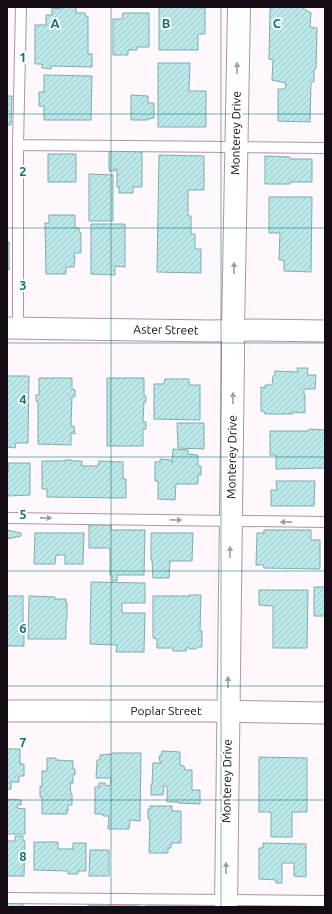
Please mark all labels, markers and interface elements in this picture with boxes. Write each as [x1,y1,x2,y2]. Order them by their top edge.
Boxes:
text: A [50,16,60,30]
text: B [162,16,171,30]
text: C [273,16,282,30]
text: 1 [19,50,27,64]
one-way arrow [234,61,240,74]
street label: Monterey Drive [228,91,243,175]
text: 2 [19,164,27,178]
one-way arrow [230,262,237,274]
text: 3 [19,278,27,292]
street label: Aster Street [133,322,199,337]
text: 4 [19,392,27,406]
one-way arrow [229,392,236,404]
street label: Monterey Drive [224,415,239,499]
text: 5 [19,507,27,521]
one-way arrow [40,515,53,521]
one-way arrow [170,517,183,523]
one-way arrow [280,518,292,525]
one-way arrow [227,545,233,558]
text: 6 [19,621,27,635]
one-way arrow [225,676,232,688]
street label: Poplar Street [130,704,202,717]
text: 7 [19,735,27,749]
street label: Monterey Drive [219,739,234,823]
text: 8 [19,849,27,863]
one-way arrow [223,861,229,874]

